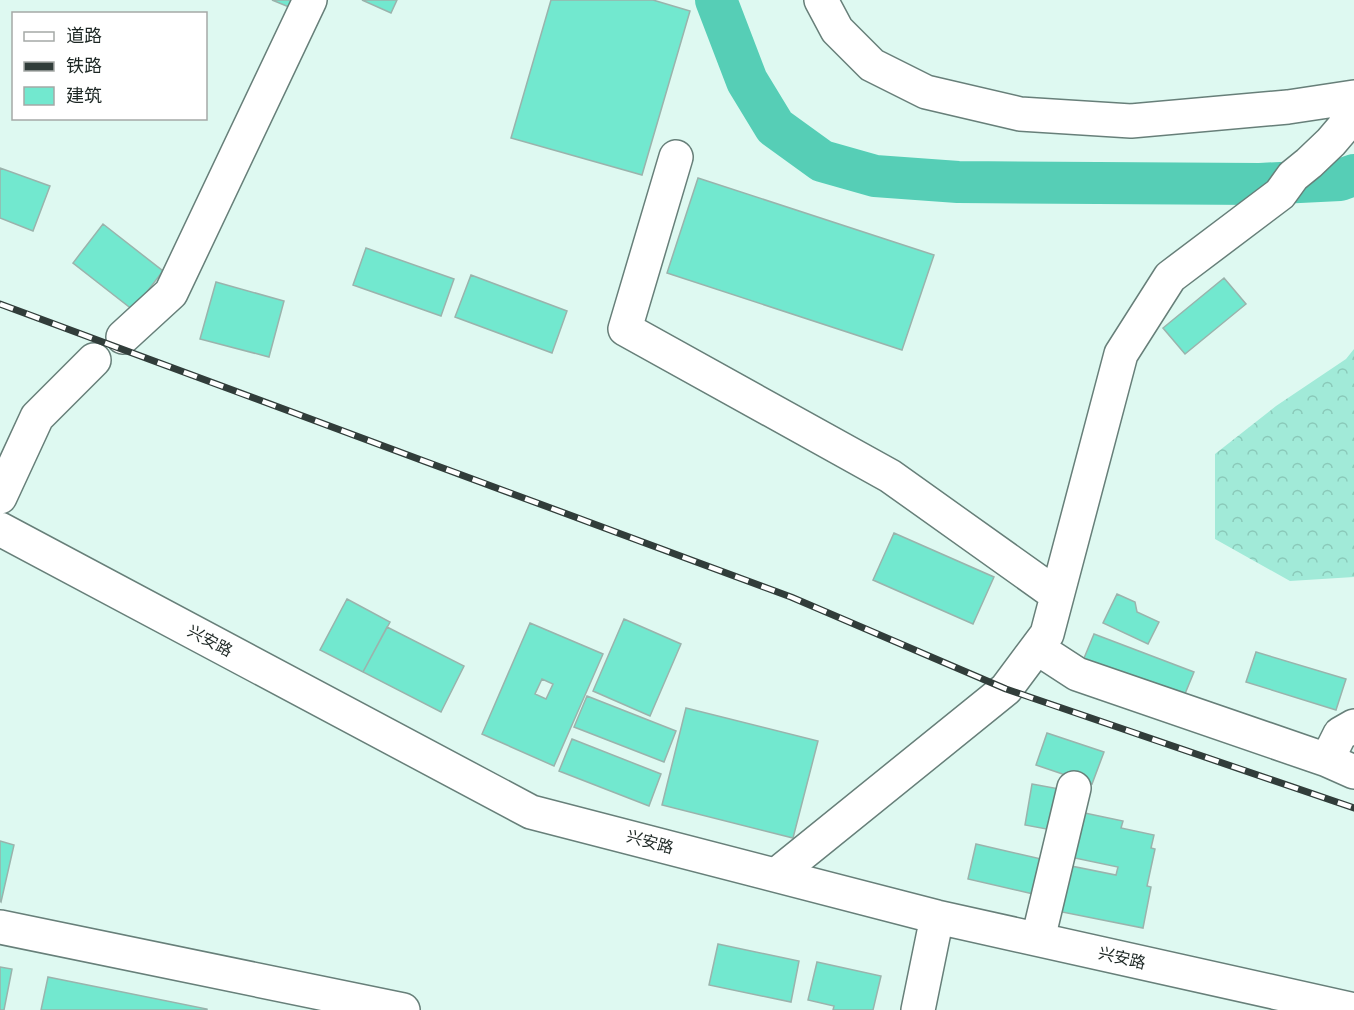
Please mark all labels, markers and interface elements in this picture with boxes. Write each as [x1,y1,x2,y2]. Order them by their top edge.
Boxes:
legend [12,12,207,120]
text: 道路 [66,25,102,46]
text: 铁路 [66,55,102,76]
text: 建筑 [66,85,102,106]
street label: 兴安路 [184,621,236,661]
street label: 兴安路 [624,827,676,857]
street label: 兴安路 [1096,943,1148,973]

